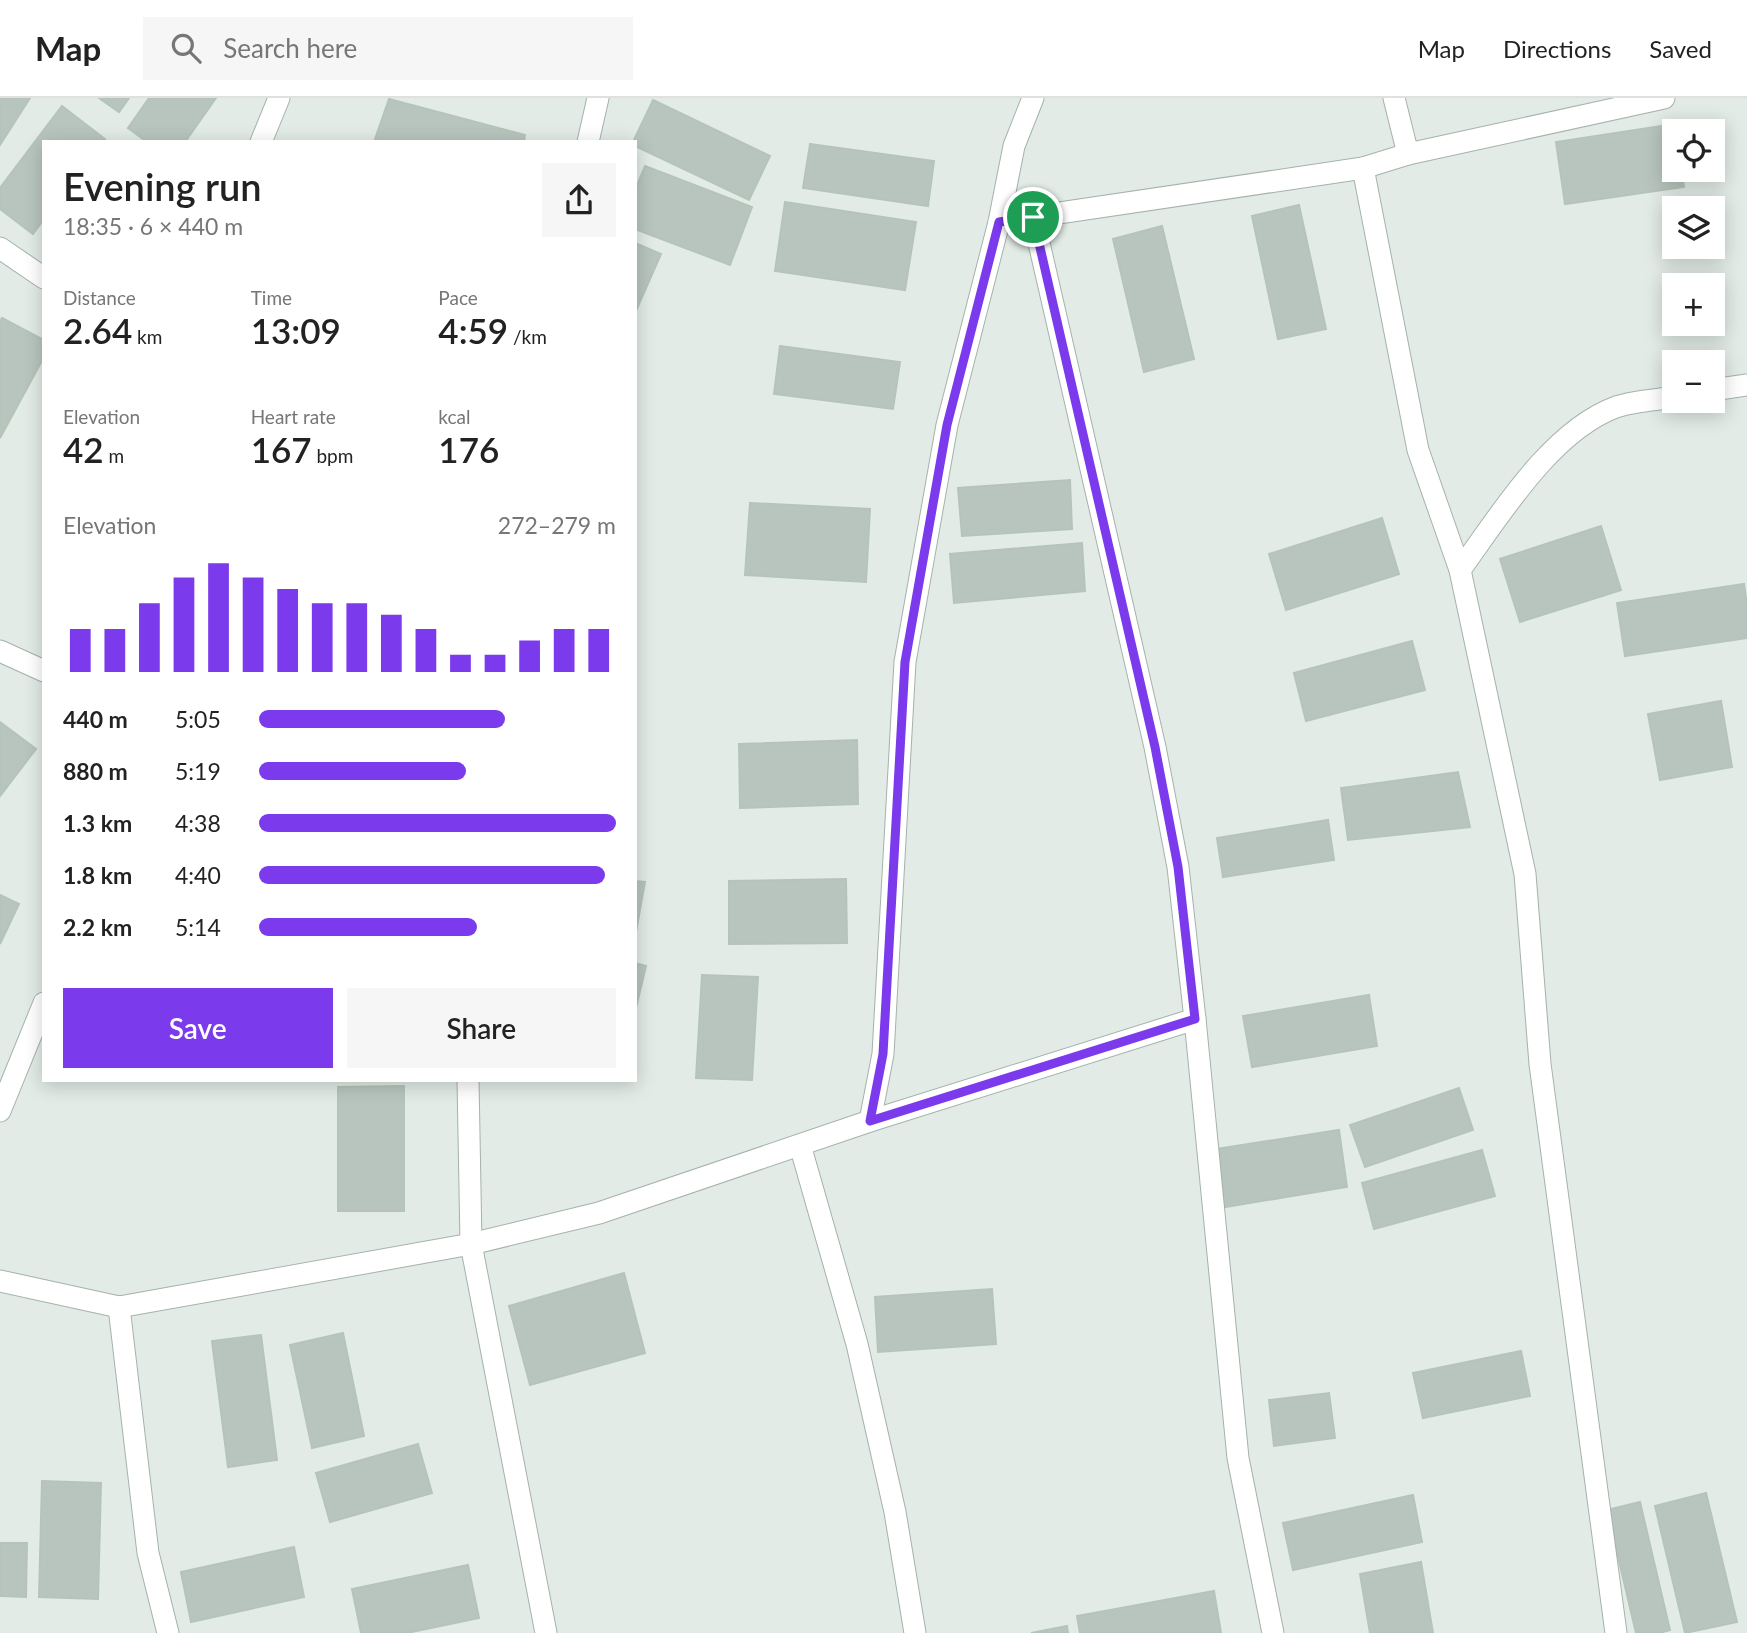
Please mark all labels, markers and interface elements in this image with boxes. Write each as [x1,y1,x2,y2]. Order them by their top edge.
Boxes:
search box [143,17,633,80]
text: Map [35,28,101,68]
icon: search [167,29,205,67]
text: Search here [223,32,357,64]
text: Map [1418,34,1465,63]
text: Directions [1503,34,1611,63]
text: Saved [1649,34,1712,63]
map controls [1662,119,1725,413]
button: locate [1662,119,1725,182]
text: Evening run [63,163,262,209]
button: share [542,163,616,237]
pin [1003,187,1063,247]
button: layers [1662,196,1725,259]
icon: arrive [1014,198,1052,236]
text: 18:35 · 6 × 440 m [63,212,243,240]
button: + [1662,273,1725,336]
text: Distance [63,286,136,309]
text: Time [251,286,292,309]
text: Pace [438,286,478,309]
text: 2.64 [63,309,132,351]
text: 13:09 [251,309,341,351]
text: 4:59 [438,309,508,351]
text: km [132,325,162,348]
text: /km [508,325,547,348]
button: − [1662,350,1725,413]
text: Elevation [63,405,140,428]
text: Heart rate [251,405,336,428]
text: kcal [438,405,470,428]
text: 42 [63,428,104,470]
text: 167 [251,428,312,470]
text: 176 [438,428,499,470]
text: m [104,444,124,467]
text: bpm [312,444,353,467]
text: Elevation [63,511,156,539]
text: 272–279 m [498,511,616,539]
text: 440 m [63,705,128,733]
text: 5:05 [175,705,221,733]
text: 880 m [63,757,128,785]
text: 5:19 [175,757,221,785]
text: 1.3 km [63,809,132,837]
text: 4:38 [175,809,221,837]
text: 1.8 km [63,861,132,889]
text: 4:40 [175,861,221,889]
text: 2.2 km [63,913,132,941]
text: 5:14 [175,913,221,941]
button: Save [63,988,333,1068]
button: Share [347,988,616,1068]

